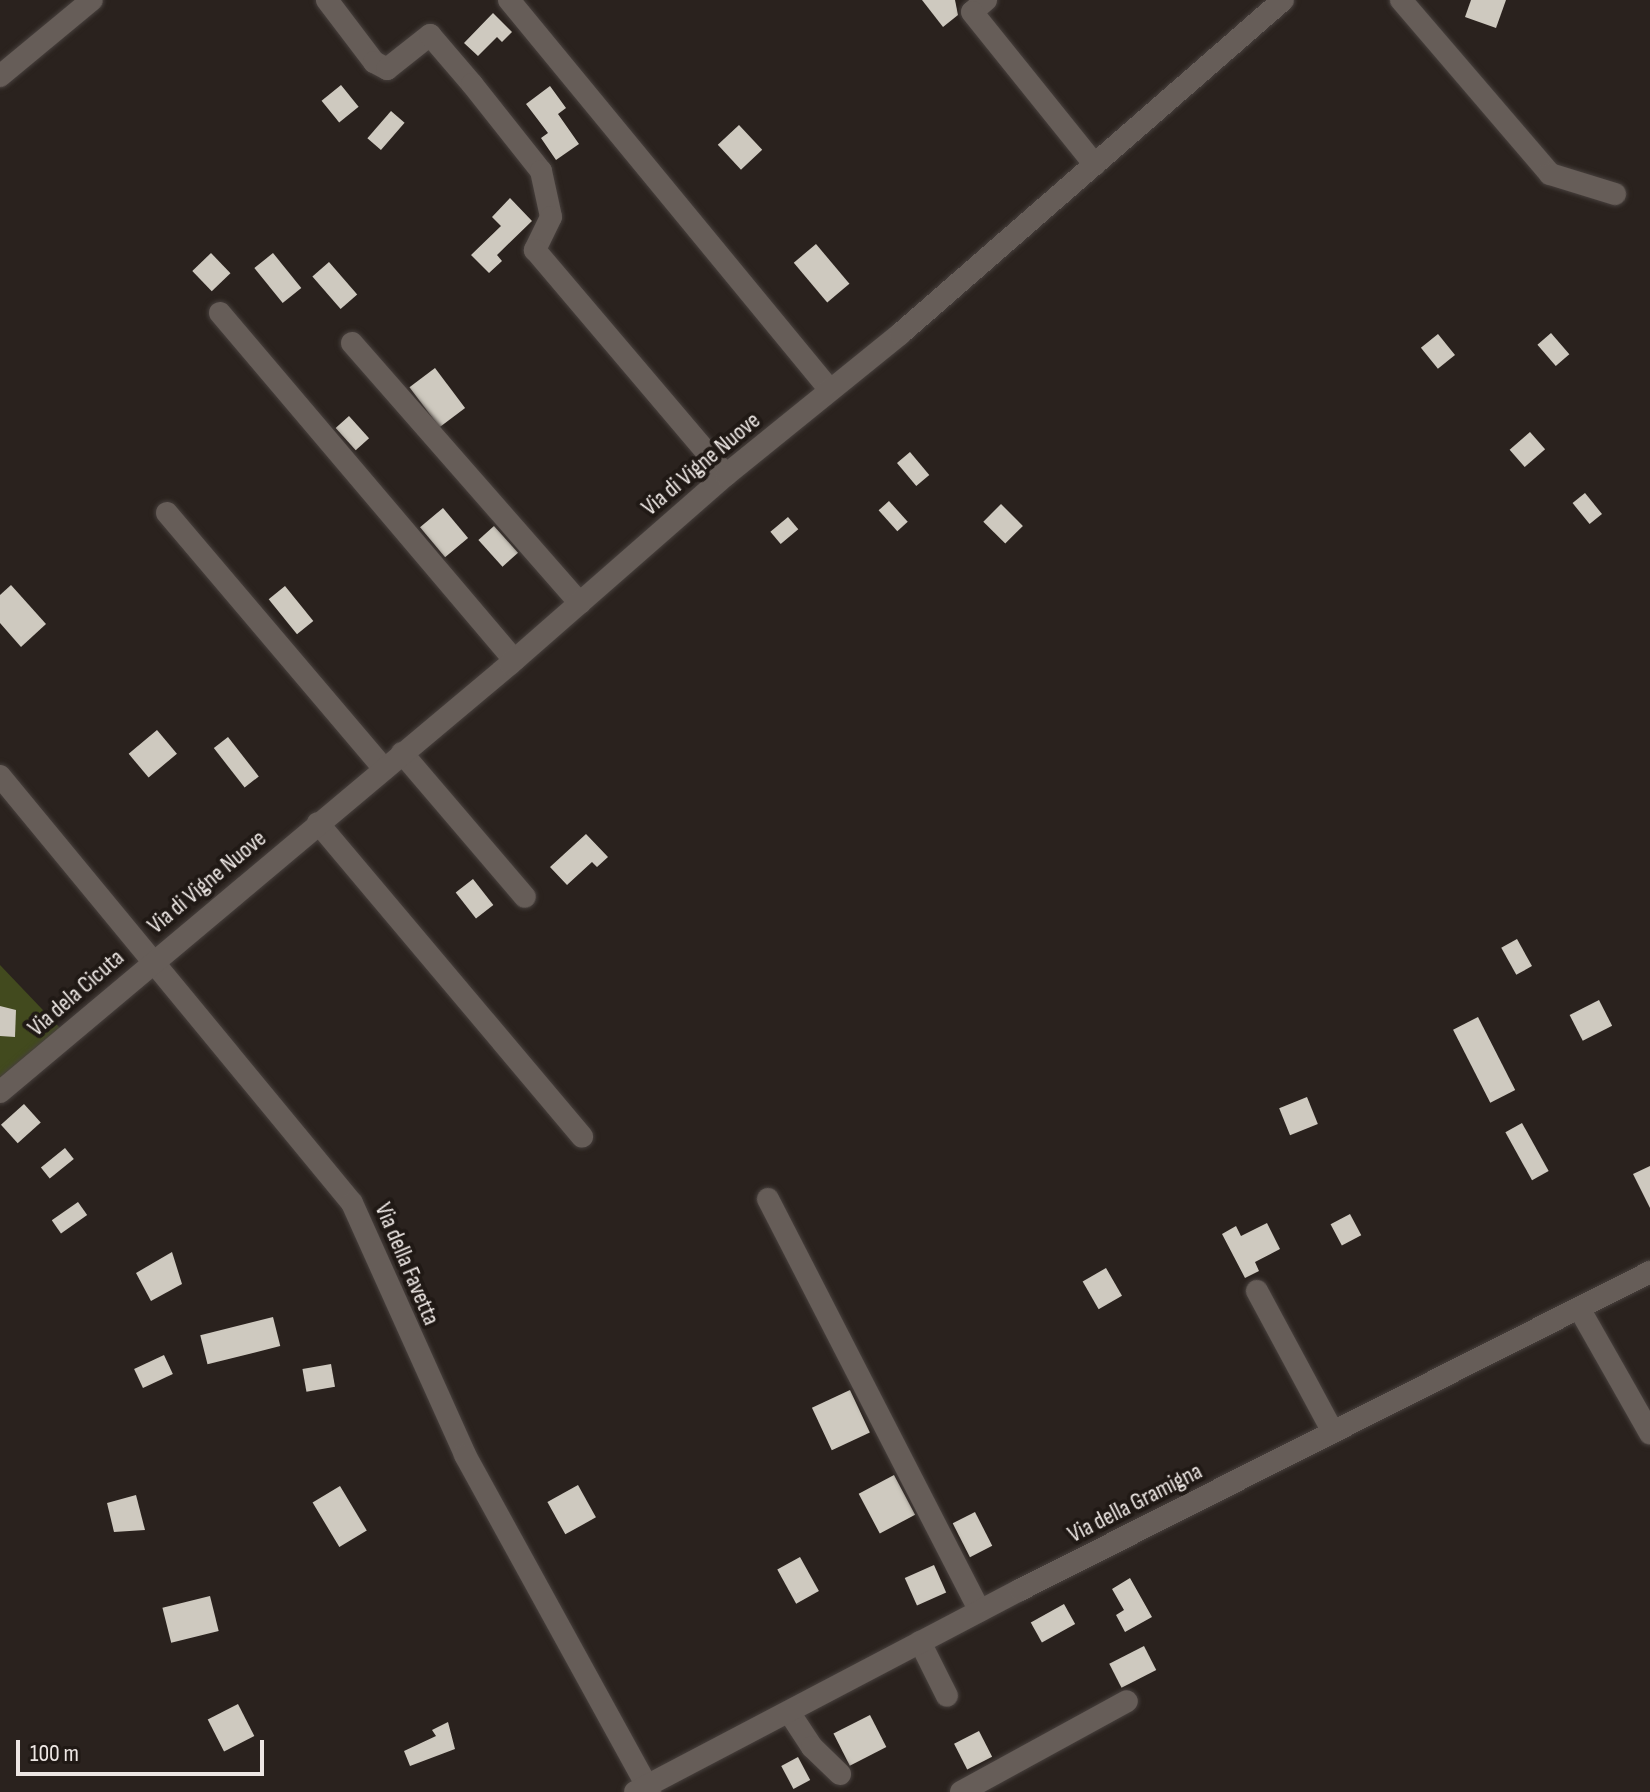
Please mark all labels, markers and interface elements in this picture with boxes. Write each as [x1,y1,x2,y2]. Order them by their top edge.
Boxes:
street label: Via di Vigne Nuove [636,406,766,522]
street label: Via di Vigne Nuove [142,824,272,940]
street label: Via dela Cicuta [22,944,130,1042]
street label: Via della Favetta [368,1198,446,1330]
street label: Via della Gramigna [1063,1457,1207,1549]
scale bar [20,1724,268,1774]
text: 100 m [30,1739,79,1768]

